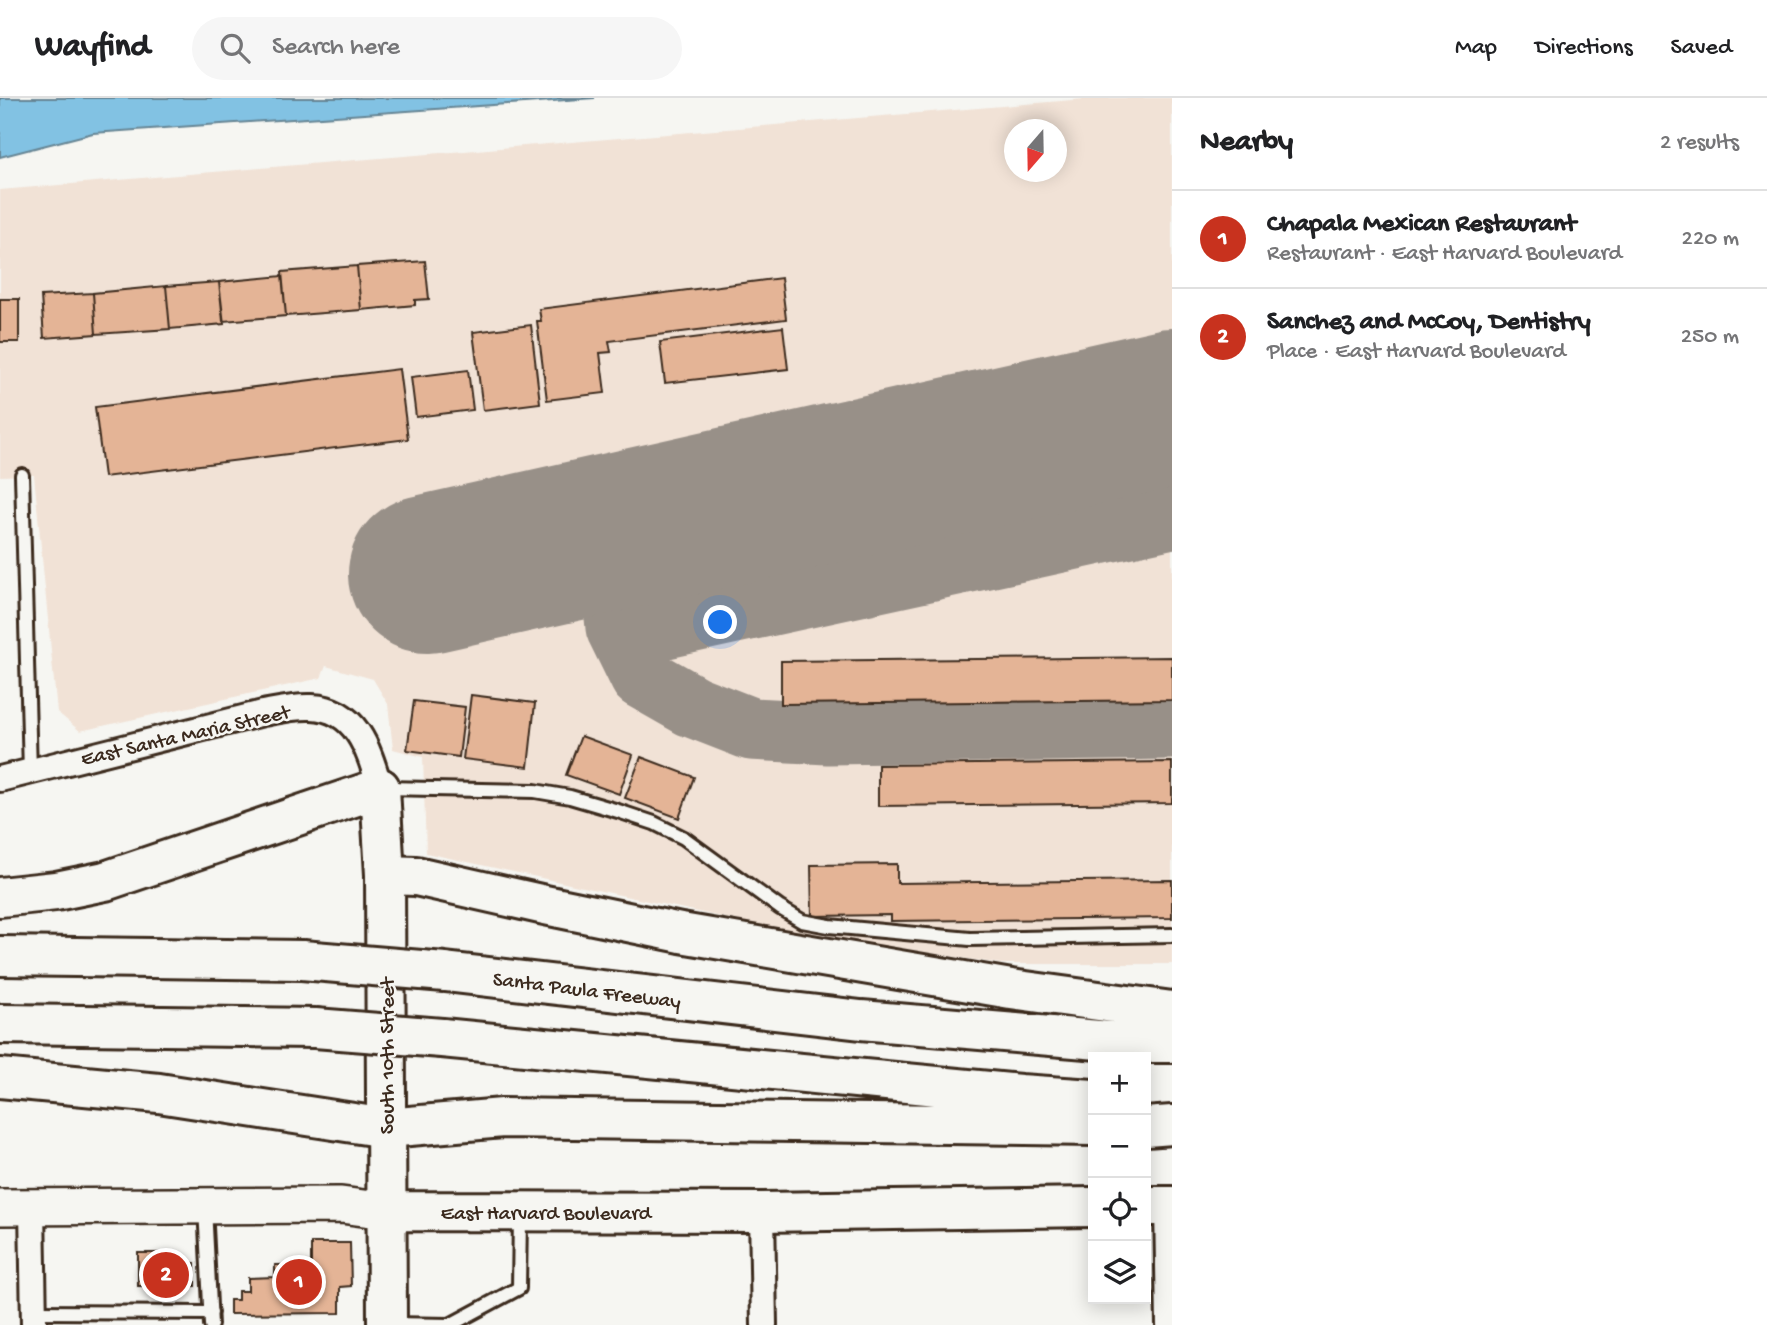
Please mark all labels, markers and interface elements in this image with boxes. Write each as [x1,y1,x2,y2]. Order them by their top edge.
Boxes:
search box [192,17,682,80]
text: Wayfind [35,29,150,67]
icon: search [216,29,254,67]
text: Search here [272,33,400,64]
text: Map [1455,34,1497,63]
text: Directions [1535,34,1633,63]
text: Saved [1671,34,1732,63]
north arrow [1004,119,1067,182]
text: Nearby [1200,126,1293,161]
text: 2 results [1660,130,1739,157]
text: Chapala Mexican Restaurant [1267,210,1576,241]
text: 1 [1218,226,1228,253]
text: 220 m [1682,226,1739,253]
text: Restaurant · East Harvard Boulevard [1267,241,1622,268]
text: Sanchez and McCoy, Dentistry [1267,308,1591,339]
text: 2 [1217,324,1229,351]
text: 250 m [1681,324,1739,351]
text: Place · East Harvard Boulevard [1267,339,1566,366]
your location [703,605,737,639]
street label: East Santa Maria Street [79,701,295,774]
street label: Santa Paula Freeway [491,969,682,1016]
street label: South 10th Street [377,975,402,1134]
map controls [1088,1052,1151,1304]
button: + [1088,1052,1151,1115]
button: − [1088,1115,1151,1178]
button: locate [1088,1178,1151,1241]
street label: East Harvard Boulevard [441,1203,653,1228]
button: layers [1088,1241,1151,1304]
pin: 2 [143,1249,189,1301]
pin: 1 [276,1256,322,1308]

